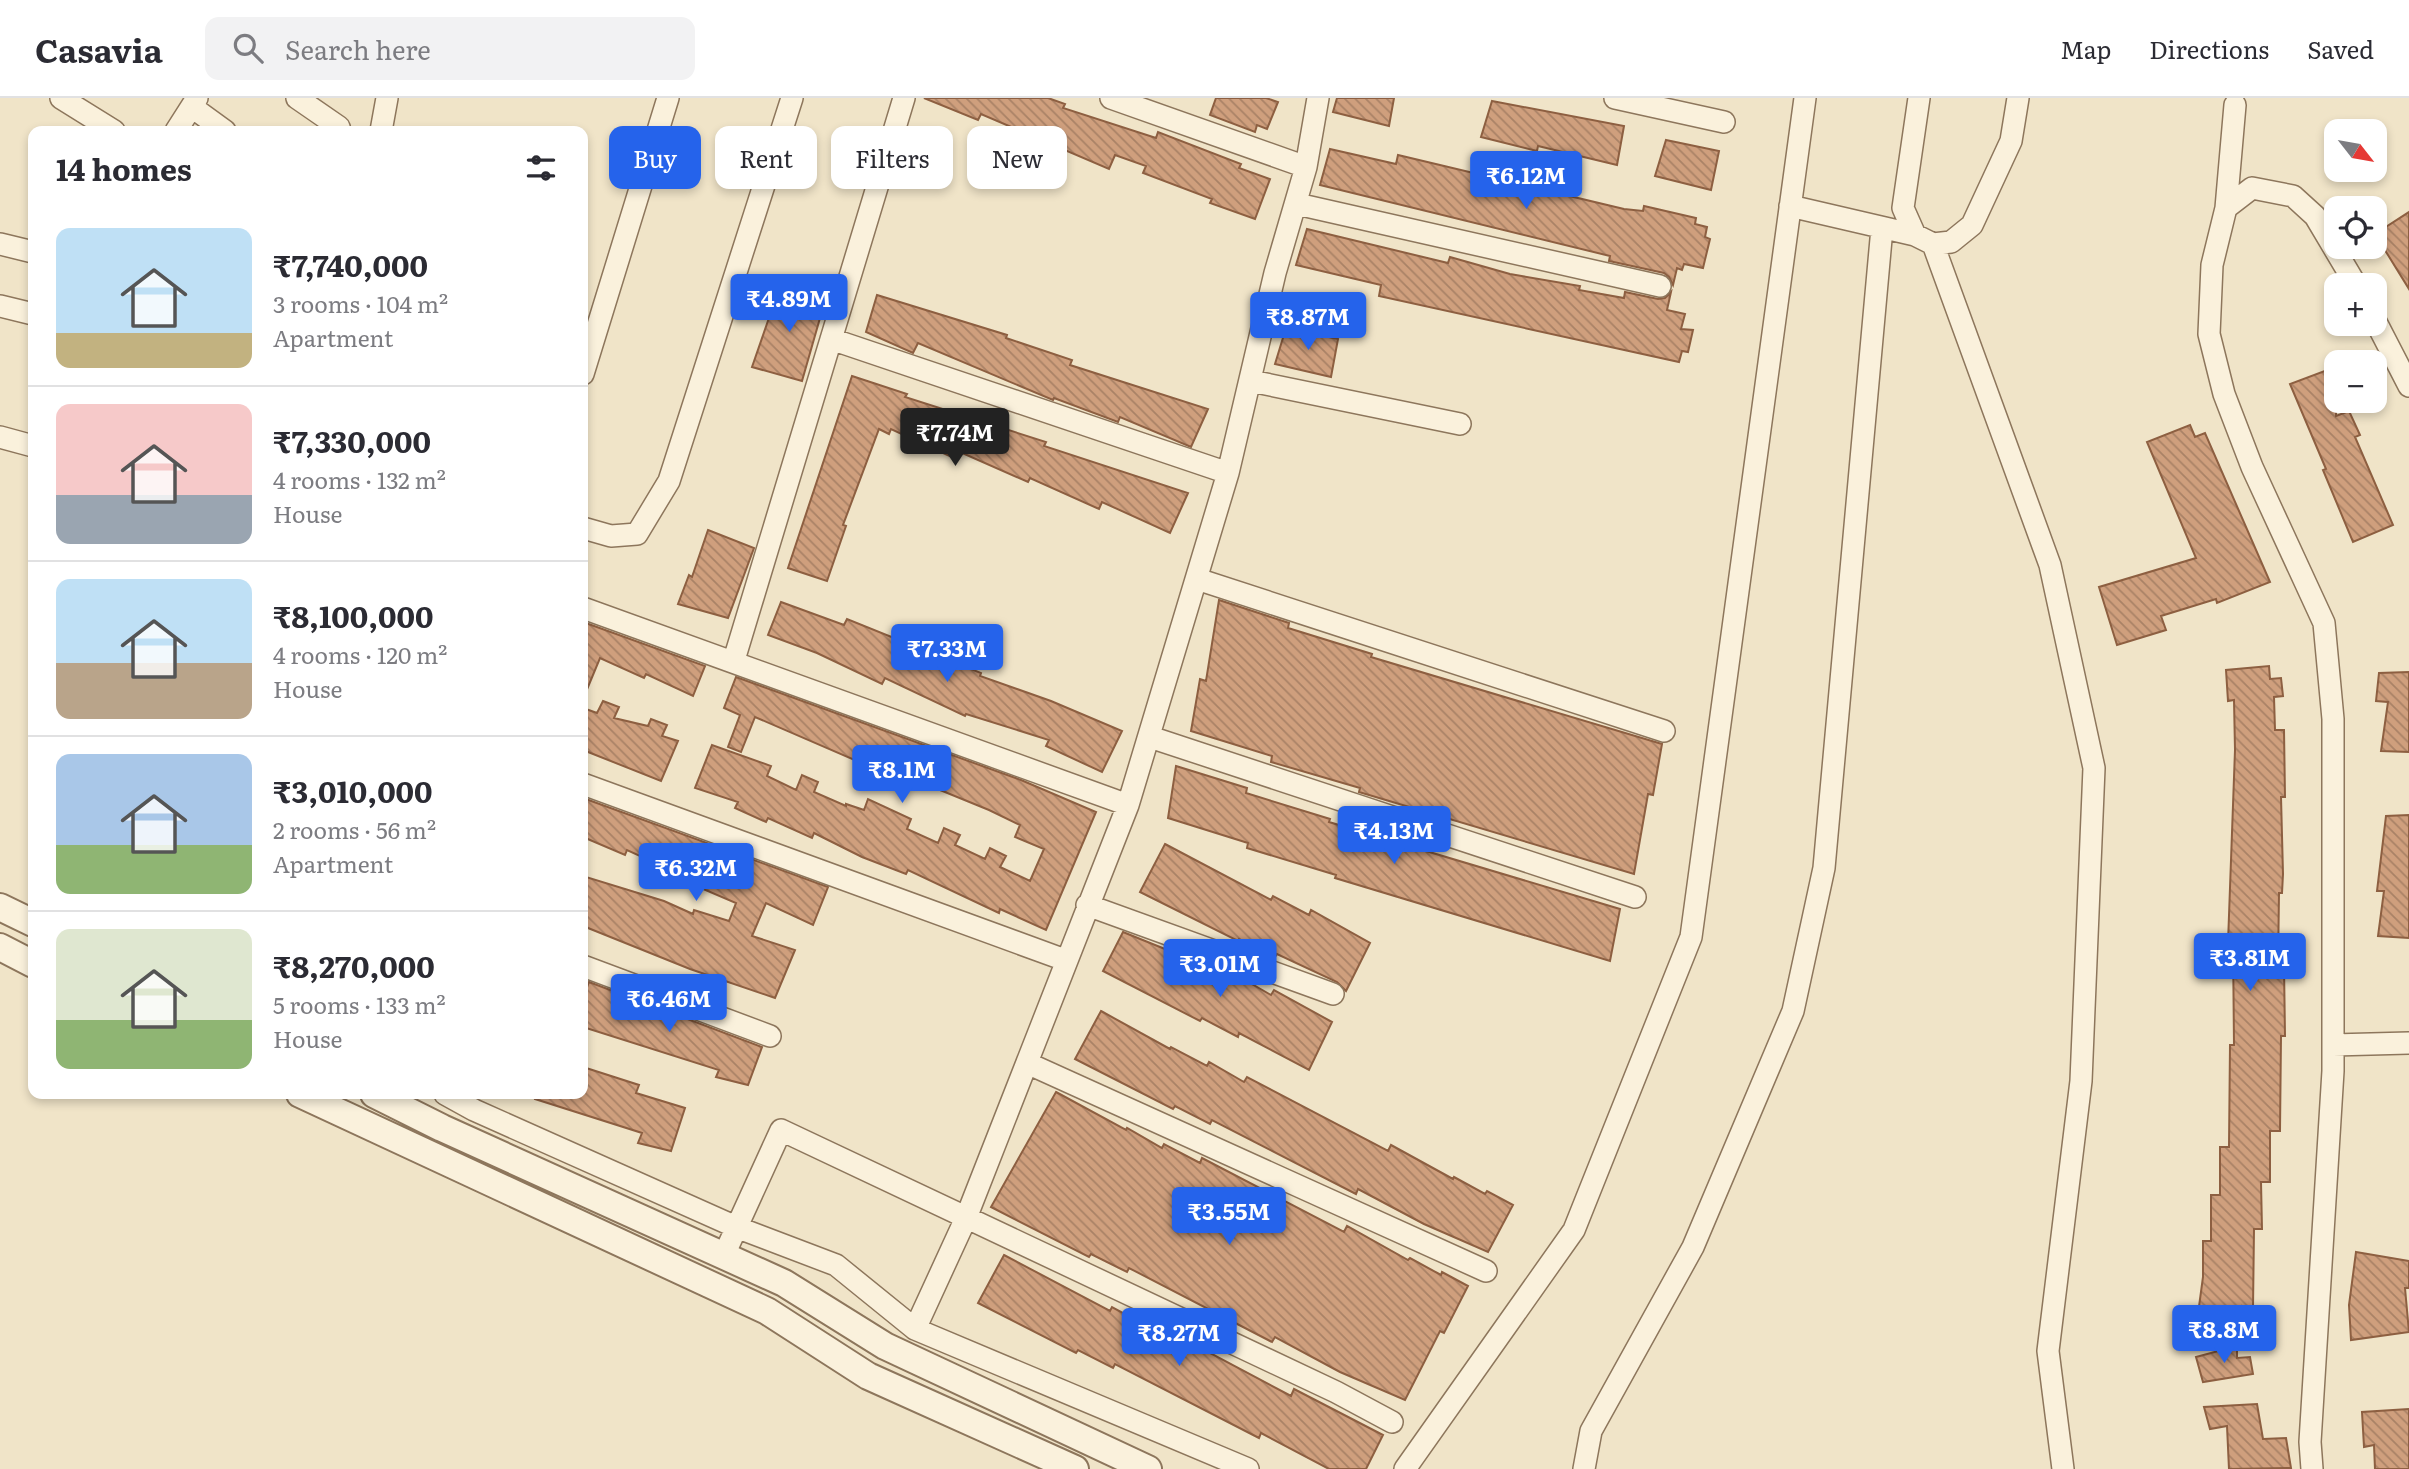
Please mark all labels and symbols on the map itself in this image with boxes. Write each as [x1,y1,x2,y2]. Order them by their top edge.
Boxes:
north arrow [2324,119,2387,182]
pin: ₹6.12M [1469,152,1583,211]
pin: ₹4.89M [732,274,846,334]
pin: ₹8.87M [1251,292,1365,352]
pin: ₹7.74M [898,408,1012,468]
pin: ₹7.33M [890,624,1004,684]
pin: ₹8.1M [853,746,951,805]
pin: ₹4.13M [1337,806,1451,866]
pin: ₹6.32M [639,844,753,903]
pin: ₹3.81M [2193,934,2307,993]
pin: ₹3.01M [1163,940,1277,999]
pin: ₹6.46M [612,974,726,1034]
pin: ₹3.55M [1172,1188,1286,1247]
pin: ₹8.8M [2175,1306,2273,1365]
pin: ₹8.27M [1122,1308,1236,1368]

